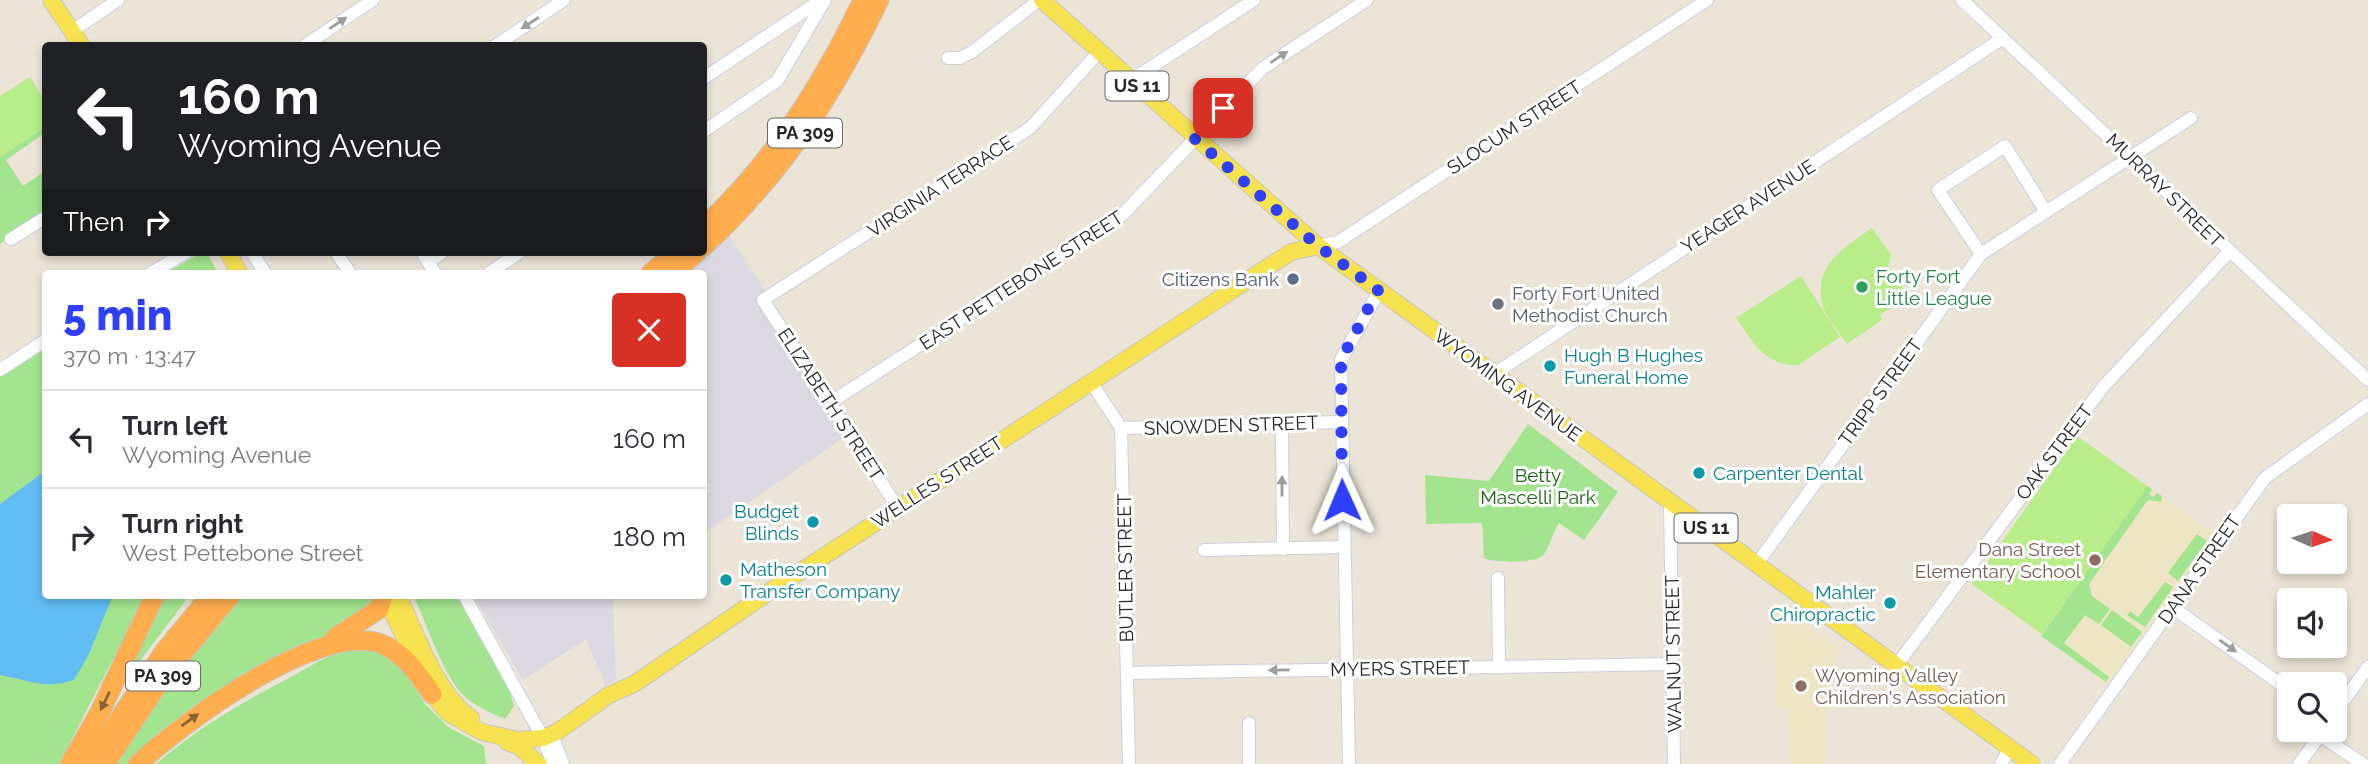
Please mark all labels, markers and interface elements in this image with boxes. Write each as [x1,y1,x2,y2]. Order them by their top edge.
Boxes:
one-way arrow [520,16,539,29]
one-way arrow [329,17,348,30]
one-way arrow [1270,51,1289,64]
text: 160 m [178,68,319,125]
icon: left [63,70,154,161]
road number: US 11 [1106,72,1168,100]
street label: SLOCUM STREET [1443,75,1586,179]
pin [1193,78,1253,138]
icon: arrive [1204,89,1242,127]
road number: PA 309 [768,118,842,148]
text: Wyoming Avenue [178,127,441,164]
street label: MURRAY STREET [2102,129,2228,252]
street label: VIRGINIA TERRACE [863,131,1017,241]
street label: YEAGER AVENUE [1677,155,1819,257]
icon: right [138,203,176,241]
street label: EAST PETTEBONE STREET [915,206,1127,354]
text: Then [63,207,124,237]
place label: Forty Fort Little League [1876,265,1992,309]
place label: Citizens Bank [1162,268,1279,290]
marker: Citizens Bank [1285,271,1301,287]
marker: Forty Fort Little League [1854,279,1870,295]
place label: Forty Fort United Methodist Church [1512,282,1668,326]
text: 5 min [63,291,173,340]
button: close [612,293,686,367]
marker: Forty Fort United Methodist Church [1490,296,1506,312]
street label: ELIZABETH STREET [774,324,889,485]
street label: WYOMING AVENUE [1430,324,1586,446]
street label: TRIPP STREET [1834,334,1926,450]
text: 370 m · 13:47 [63,342,196,369]
place label: Hugh B Hughes Funeral Home [1564,344,1703,388]
marker: Hugh B Hughes Funeral Home [1542,358,1558,374]
street label: OAK STREET [2011,400,2097,504]
text: Turn left [122,411,228,441]
street label: SNOWDEN STREET [1143,411,1319,439]
icon: left [63,420,101,458]
text: 160 m [613,424,686,454]
street label: WELLES STREET [867,431,1007,533]
text: Wyoming Avenue [122,441,311,468]
place label: Carpenter Dental [1713,462,1864,484]
position arrow [1305,463,1379,537]
park label: Betty Mascelli Park [1480,464,1596,508]
marker: Carpenter Dental [1691,465,1707,481]
one-way arrow [1276,475,1288,497]
street label: BUTLER STREET [1113,493,1137,643]
place label: Budget Blinds [734,500,800,544]
north arrow [2277,504,2347,574]
map controls [2277,504,2347,742]
text: Turn right [122,509,243,539]
street label: DANA STREET [2153,510,2245,628]
marker: Budget Blinds [805,514,821,530]
road number: US 11 [1674,514,1738,542]
icon: right [63,518,101,556]
text: 180 m [613,522,686,552]
place label: Dana Street Elementary School [1915,538,2082,582]
text: West Pettebone Street [122,539,363,566]
marker: Dana Street Elementary School [2087,552,2103,568]
place label: Matheson Transfer Company [740,558,900,602]
marker: Matheson Transfer Company [718,572,734,588]
street label: WALNUT STREET [1661,575,1685,733]
place label: Mahler Chiropractic [1770,581,1876,625]
button: sound [2277,588,2347,658]
marker: Mahler Chiropractic [1882,595,1898,611]
one-way arrow [2219,639,2237,653]
street label: MYERS STREET [1330,656,1470,680]
road number: PA 309 [126,662,200,690]
one-way arrow [1267,664,1289,676]
place label: Wyoming Valley Children's Association [1815,664,2006,708]
button: search [2277,672,2347,742]
marker: Wyoming Valley Children's Association [1793,678,1809,694]
one-way arrow [99,691,111,711]
one-way arrow [181,713,199,727]

